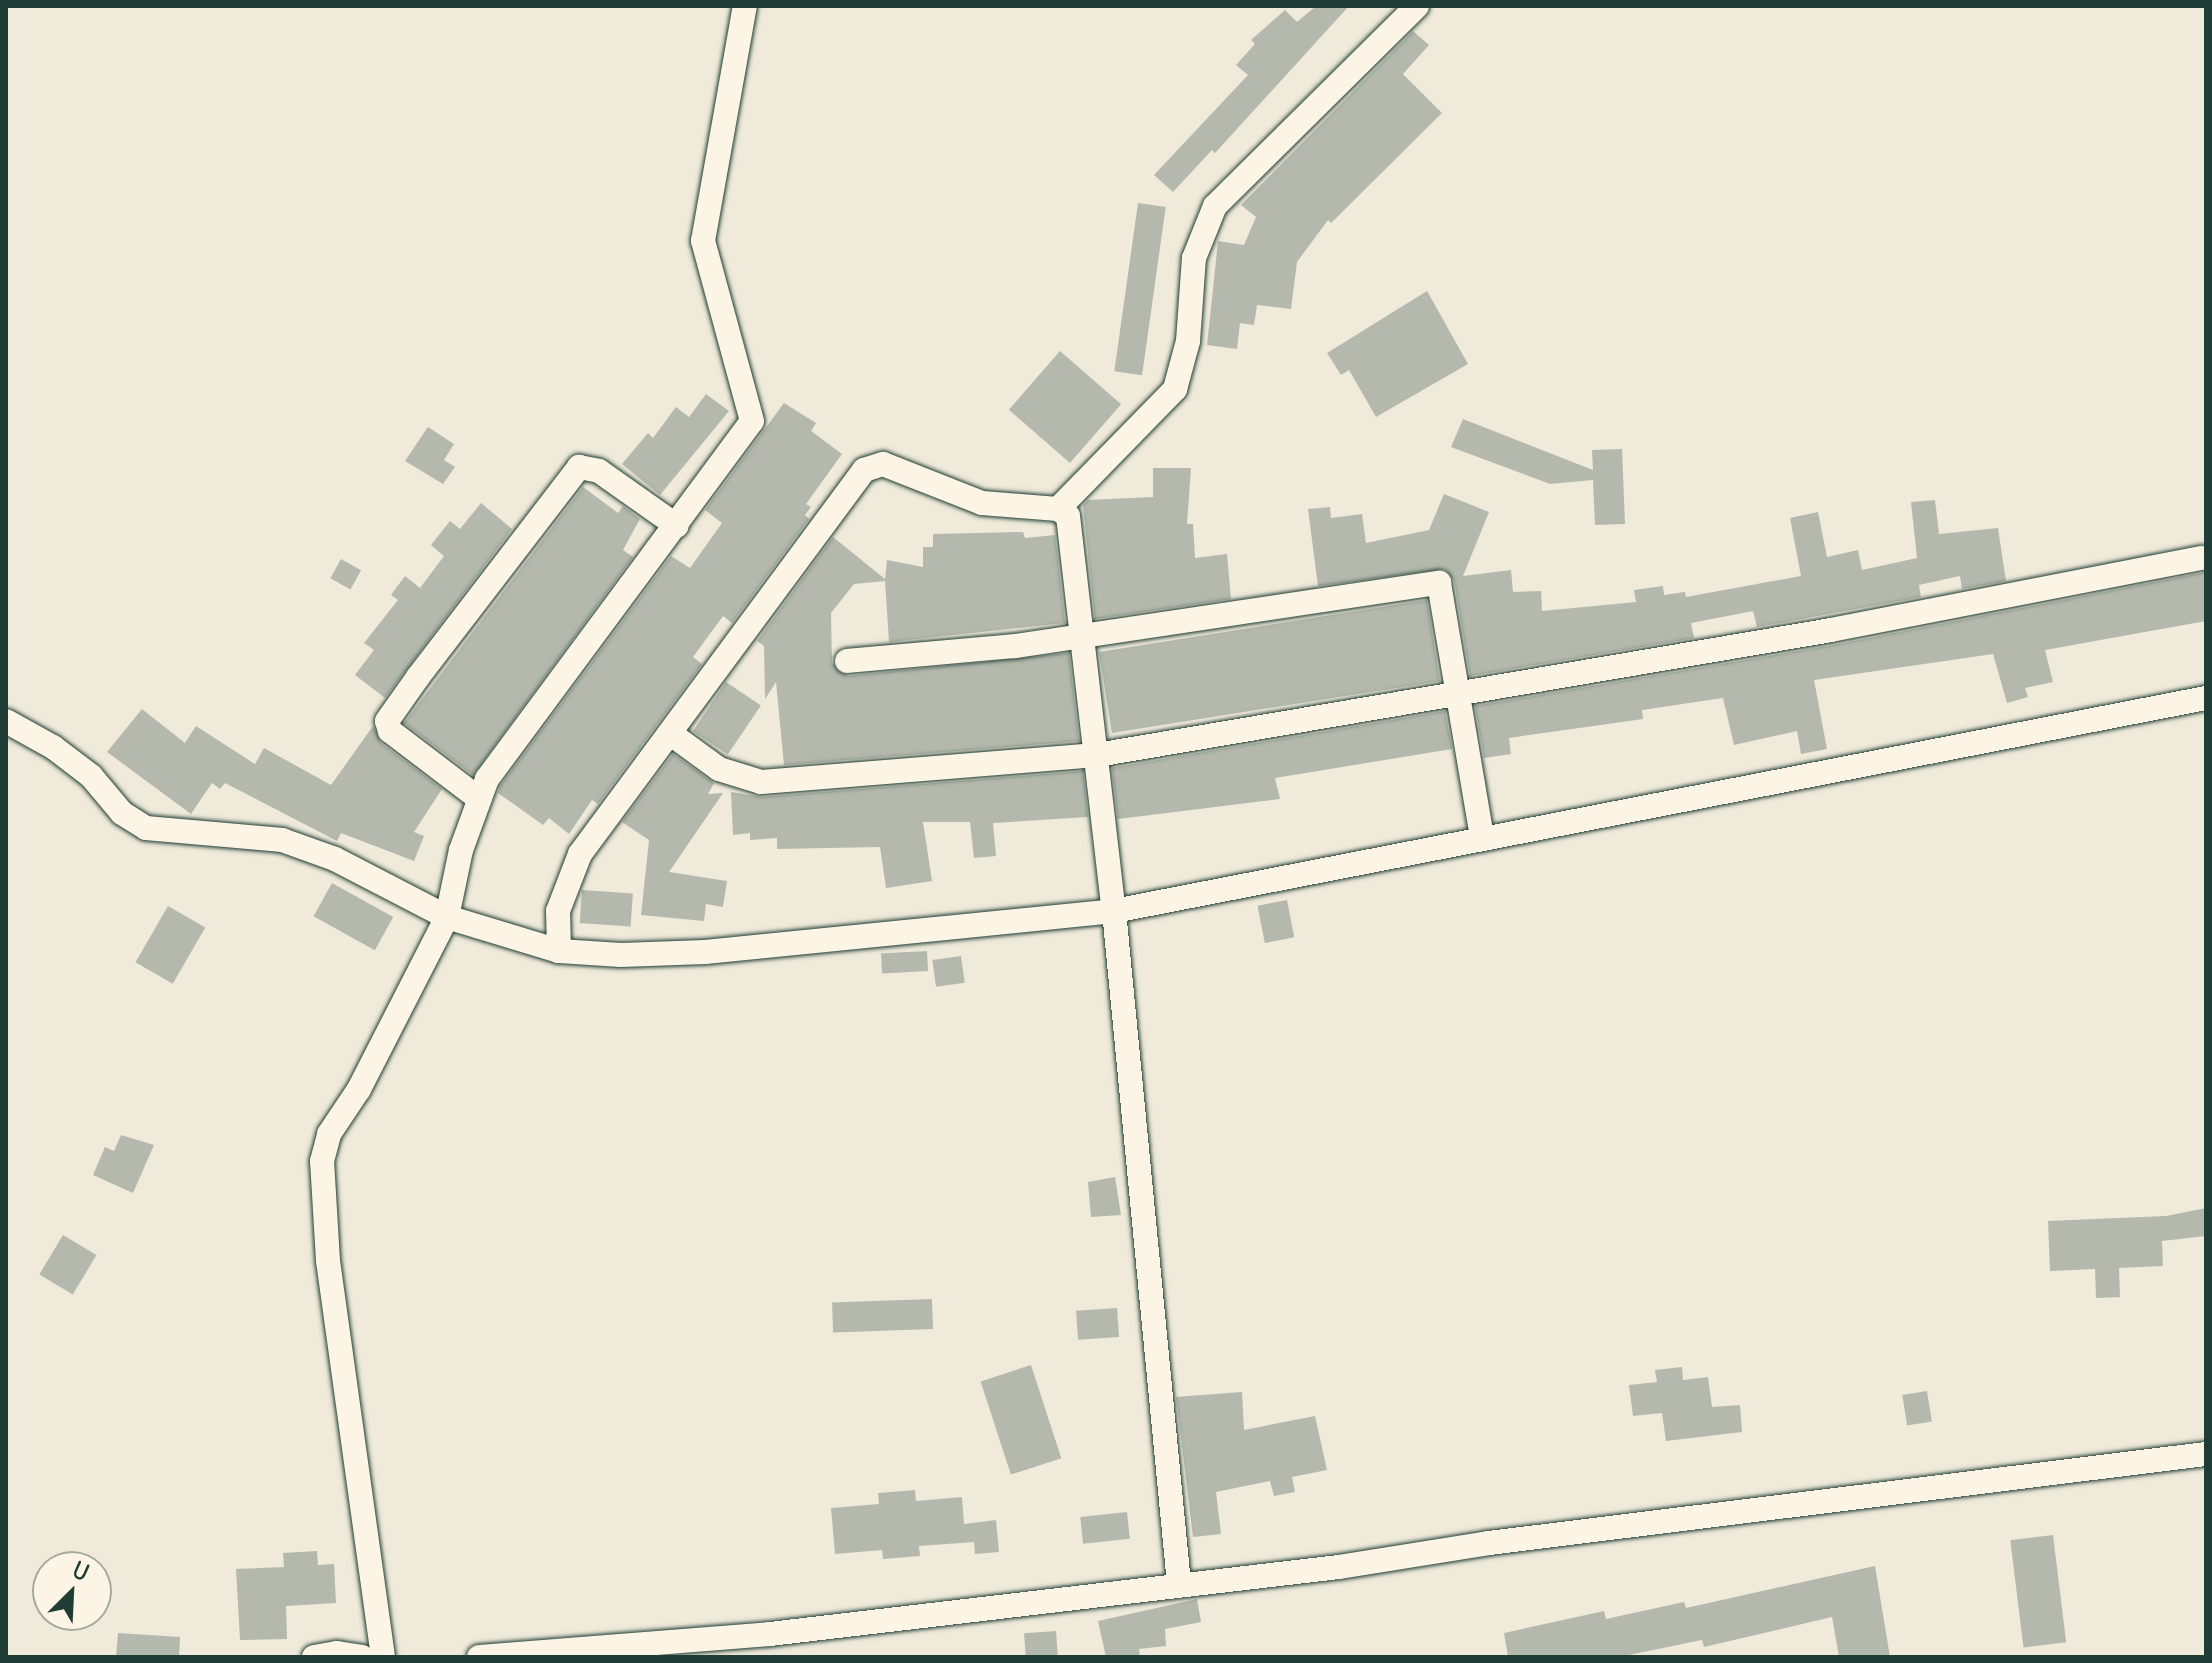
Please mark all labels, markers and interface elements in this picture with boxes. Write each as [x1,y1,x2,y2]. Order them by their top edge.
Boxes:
north arrow [32,1551,112,1631]
text: U [68,1555,94,1587]

